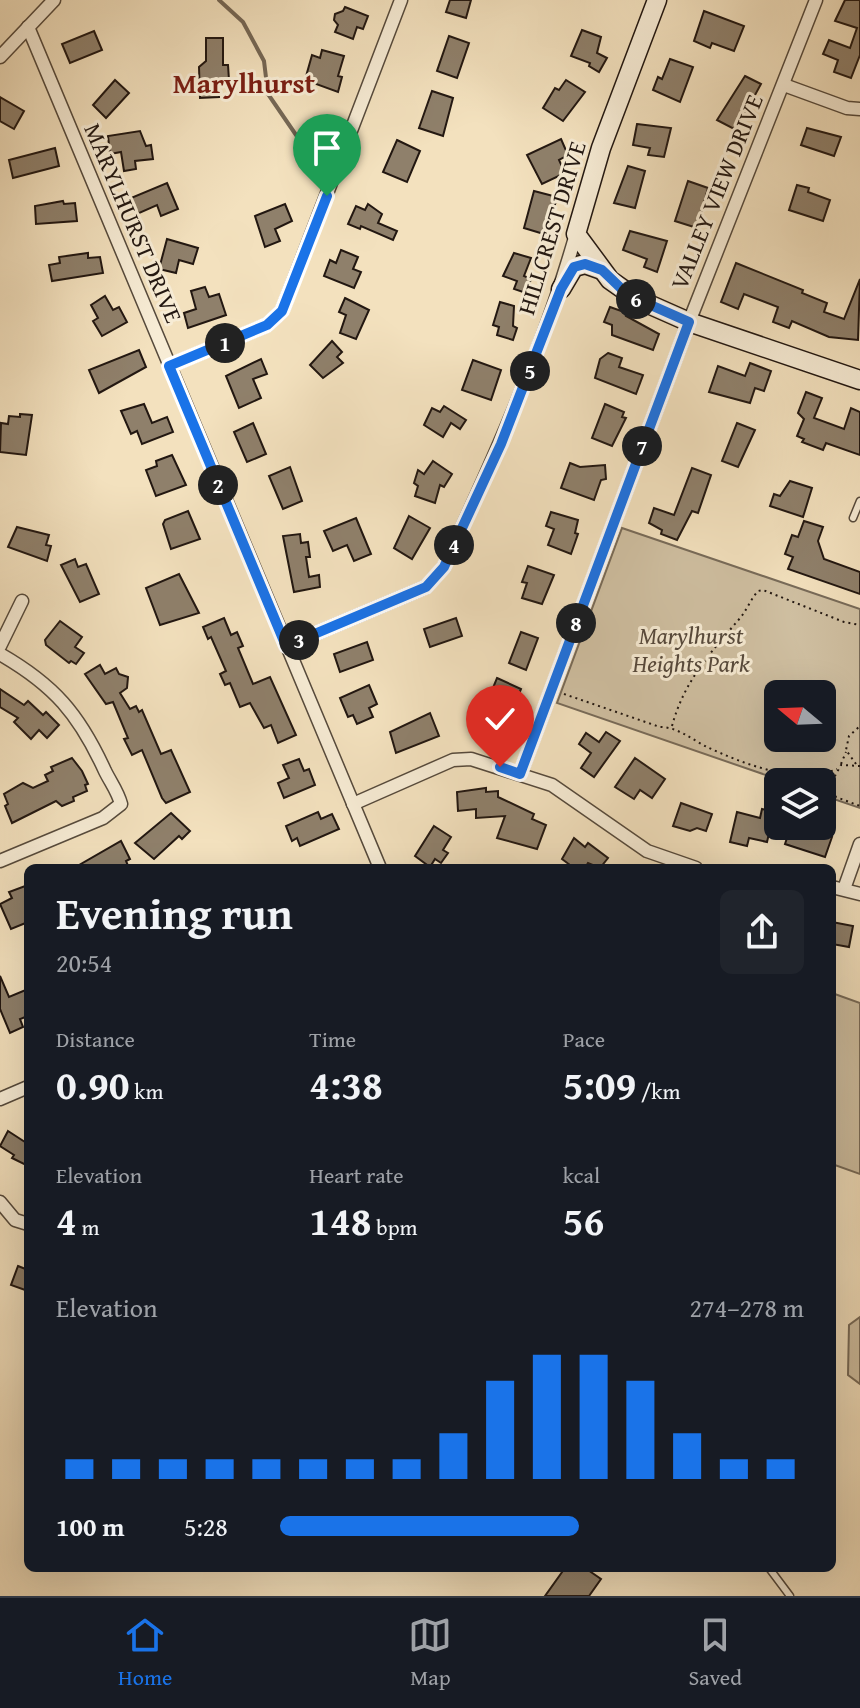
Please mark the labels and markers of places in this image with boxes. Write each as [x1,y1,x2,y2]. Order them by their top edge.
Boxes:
pin [293,114,361,196]
pin: 6 [616,279,656,319]
pin: 1 [205,323,245,363]
pin: 5 [510,351,550,391]
pin: 7 [622,426,662,466]
pin: 2 [198,465,238,505]
pin: 4 [434,525,474,565]
pin: 8 [556,603,596,643]
pin: 3 [279,620,319,660]
pin [466,685,534,767]

